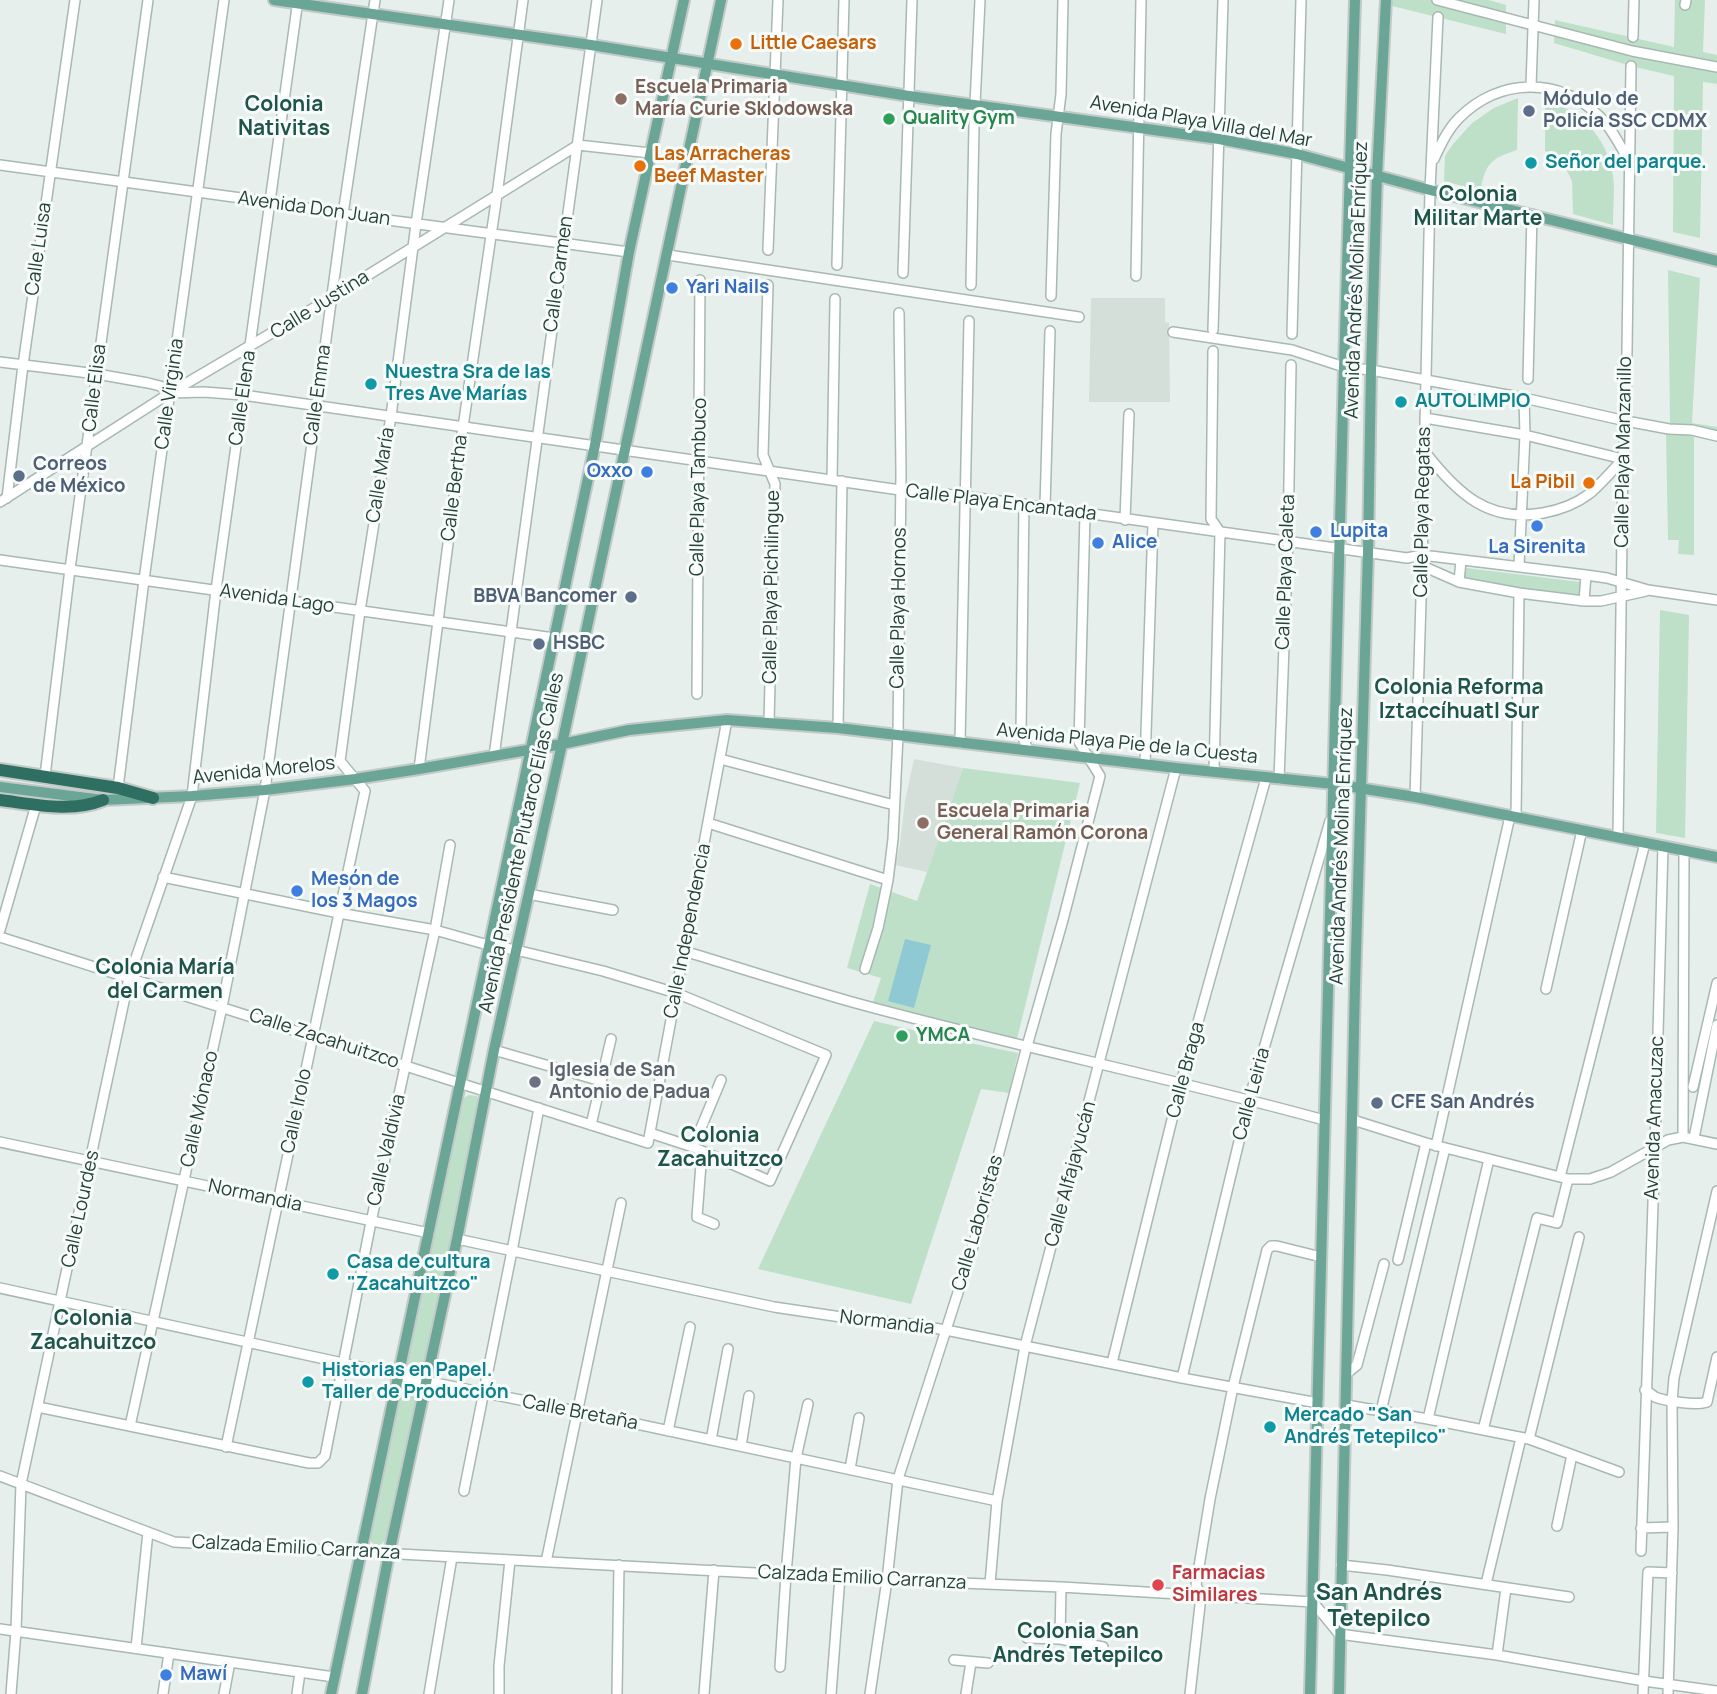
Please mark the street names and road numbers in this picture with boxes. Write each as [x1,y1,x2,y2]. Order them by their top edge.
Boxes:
street label: Avenida Playa Villa del Mar [1088,91,1314,153]
street label: Avenida Andrés Molina Enríquez [1341,141,1373,419]
street label: Avenida Don Juan [236,187,392,231]
street label: Calle Luisa [21,201,57,297]
street label: Calle Carmen [540,214,578,334]
street label: Calle Justina [267,266,373,344]
street label: Calle Virginia [151,337,189,451]
street label: Calle Elisa [78,343,112,433]
street label: Calle Emma [300,343,336,447]
street label: Calle Elena [225,349,261,447]
street label: Calle Playa Manzanillo [1611,356,1637,548]
street label: Calle Playa Tambuco [686,398,712,576]
street label: Calle María [362,426,400,524]
street label: Calle Playa Regatas [1410,426,1436,598]
street label: Calle Bertha [437,434,473,542]
street label: Calle Playa Encantada [904,480,1098,526]
street label: Calle Playa Pichilingue [759,490,785,684]
street label: Calle Playa Caleta [1272,494,1300,650]
street label: Calle Playa Hornos [886,527,912,689]
street label: Avenida Lago [218,580,336,618]
street label: Avenida Presidente Plutarco Elías Calles [475,671,569,1015]
street label: Avenida Andrés Molina Enríquez [1326,707,1358,985]
street label: Avenida Playa Pie de la Cuesta [995,719,1259,769]
street label: Avenida Morelos [192,752,336,790]
street label: Calle Independencia [660,842,716,1020]
street label: Calle Zacahuitzco [246,1004,402,1074]
street label: Calle Braga [1162,1020,1210,1120]
street label: Avenida Amacuzac [1641,1036,1669,1200]
street label: Calle Leiria [1229,1045,1275,1143]
street label: Calle Mónaco [177,1049,223,1169]
street label: Calle Irolo [277,1067,317,1155]
street label: Calle Valdivia [363,1092,411,1208]
street label: Calle Alfajayucán [1041,1099,1101,1249]
street label: Calle Lourdes [57,1148,105,1270]
street label: Calle Laboristas [948,1153,1008,1293]
street label: Normandia [206,1175,304,1217]
street label: Normandia [838,1306,936,1340]
street label: Calle Bretaña [520,1391,640,1435]
street label: Calzada Emilio Carranza [191,1531,401,1565]
street label: Calzada Emilio Carranza [757,1561,967,1595]

